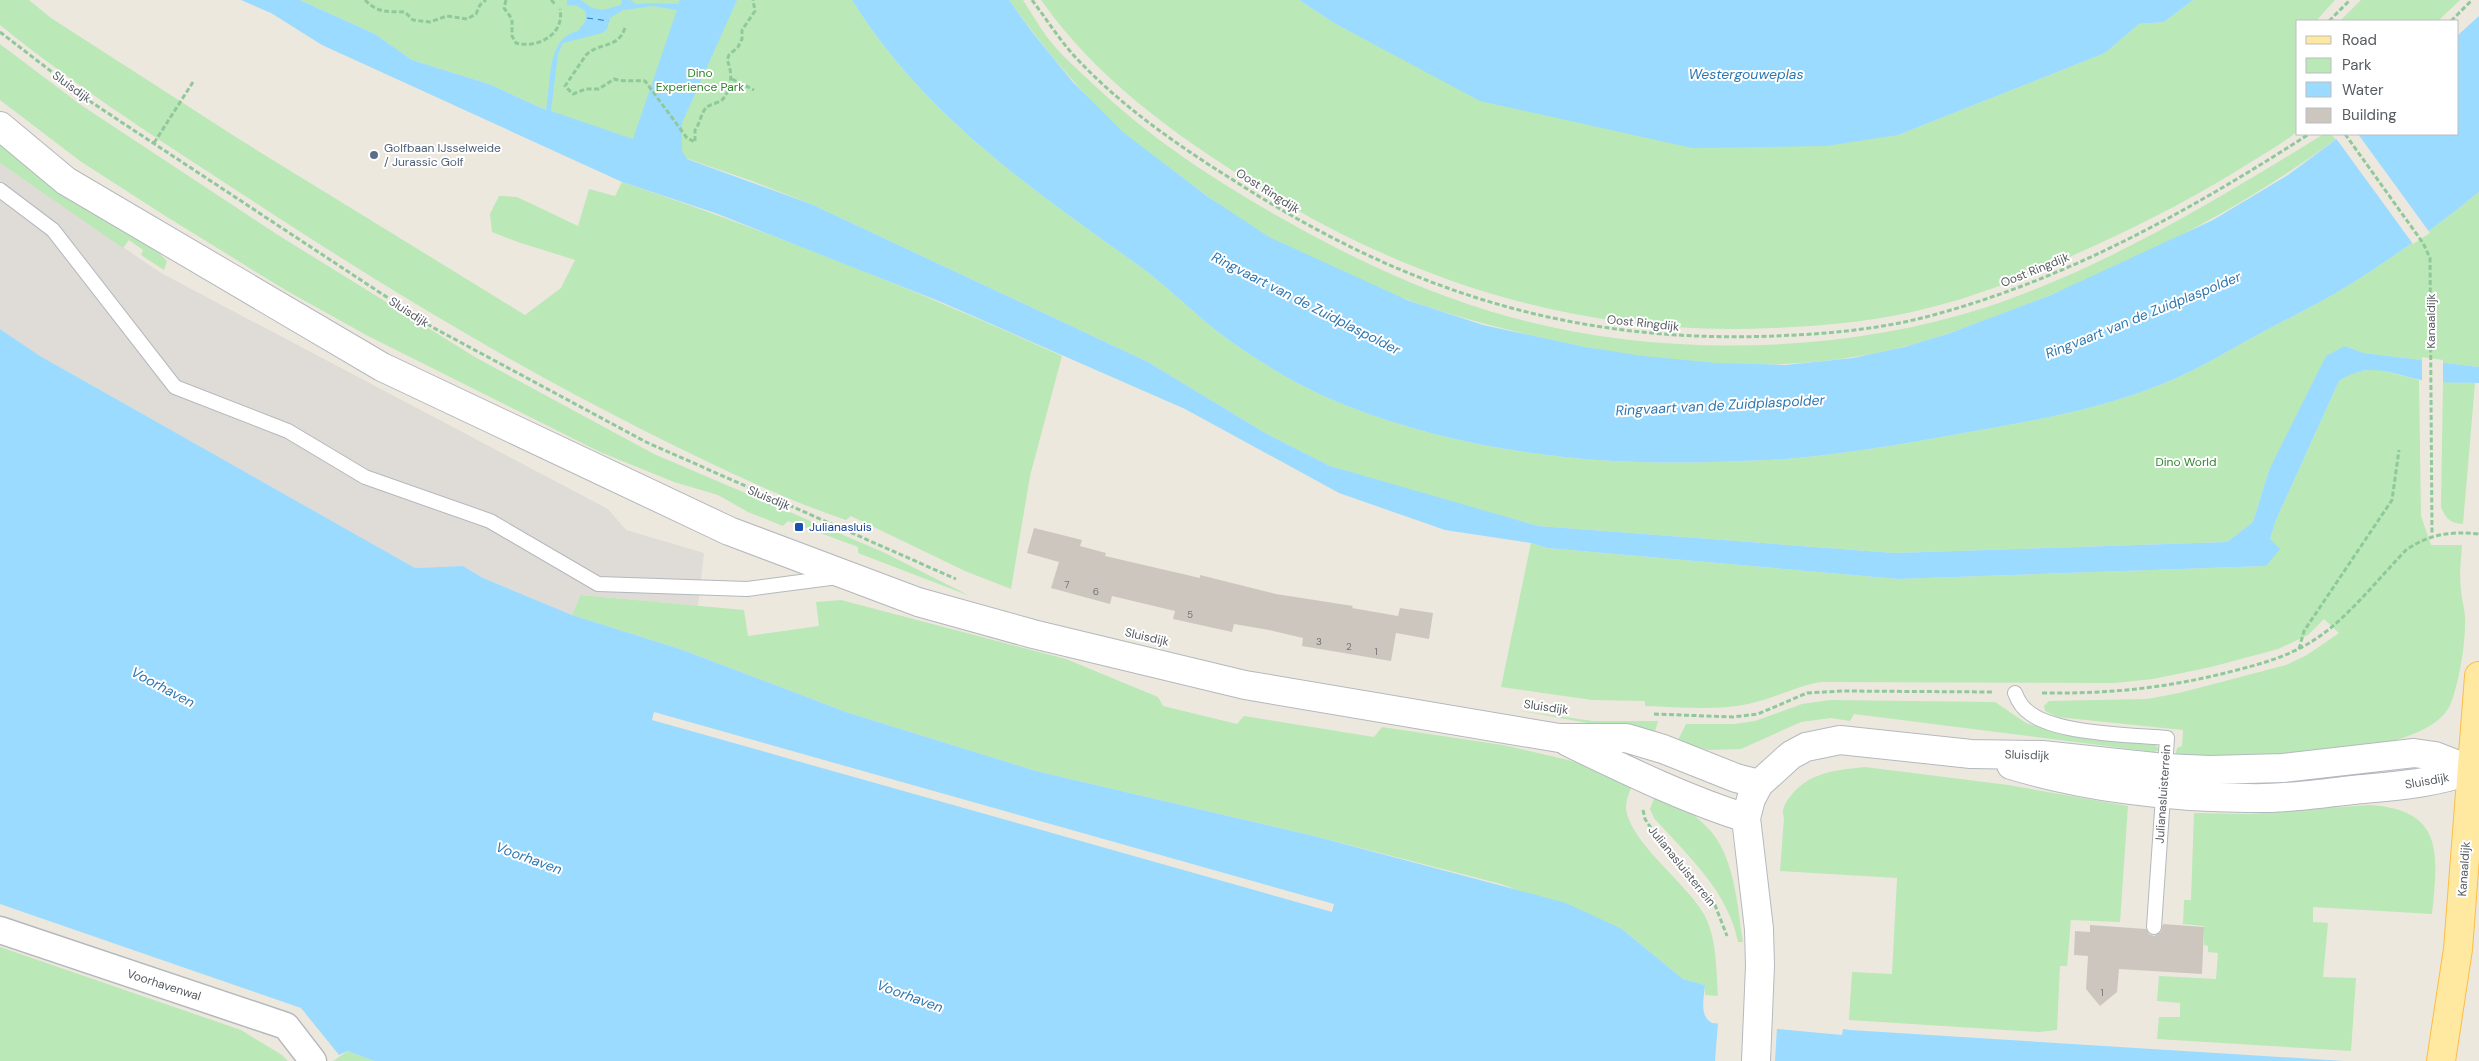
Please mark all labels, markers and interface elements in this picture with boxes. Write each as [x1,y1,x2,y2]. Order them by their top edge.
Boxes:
legend [2296,20,2459,135]
text: Road [2342,30,2377,50]
text: Park [2342,55,2372,75]
park label: Dino Experience Park [656,65,744,95]
water label: Westergouweplas [1688,65,1804,83]
street label: Sluisdijk [49,67,95,107]
text: Water [2342,80,2384,100]
text: Building [2342,105,2397,125]
place label: Golfbaan IJsselweide / Jurassic Golf [384,140,501,170]
marker: Golfbaan IJsselweide / Jurassic Golf [368,149,380,161]
street label: Oost Ringdijk [1233,165,1303,217]
water label: Ringvaart van de Zuidplaspolder [1209,247,1404,359]
street label: Oost Ringdijk [1998,249,2072,291]
water label: Ringvaart van de Zuidplaspolder [2043,267,2244,363]
street label: Sluisdijk [386,293,432,331]
street label: Kanaaldijk [2423,293,2439,349]
street label: Oost Ringdijk [1606,311,1680,335]
water label: Ringvaart van de Zuidplaspolder [1615,390,1826,419]
park label: Dino World [2155,454,2217,470]
street label: Sluisdijk [745,482,793,514]
place label: Julianasluis [809,519,872,535]
marker: Julianasluis [793,521,805,533]
house number: 7 [1064,578,1070,591]
house number: 6 [1093,585,1099,598]
house number: 5 [1187,608,1193,621]
street label: Sluisdijk [1123,624,1171,650]
house number: 3 [1316,635,1322,648]
house number: 2 [1346,640,1352,653]
house number: 1 [1374,645,1378,658]
water label: Voorhaven [128,663,198,711]
street label: Sluisdijk [1523,696,1569,718]
street label: Julianasluisterrein [2152,744,2174,844]
street label: Sluisdijk [2004,746,2050,764]
street label: Sluisdijk [2404,769,2450,793]
street label: Julianasluisterrein [1645,822,1719,910]
water label: Voorhaven [493,838,565,878]
street label: Kanaaldijk [2454,841,2474,897]
street label: Voorhavenwal [125,965,203,1005]
water label: Voorhaven [874,976,946,1016]
house number: 1 [2100,986,2104,999]

